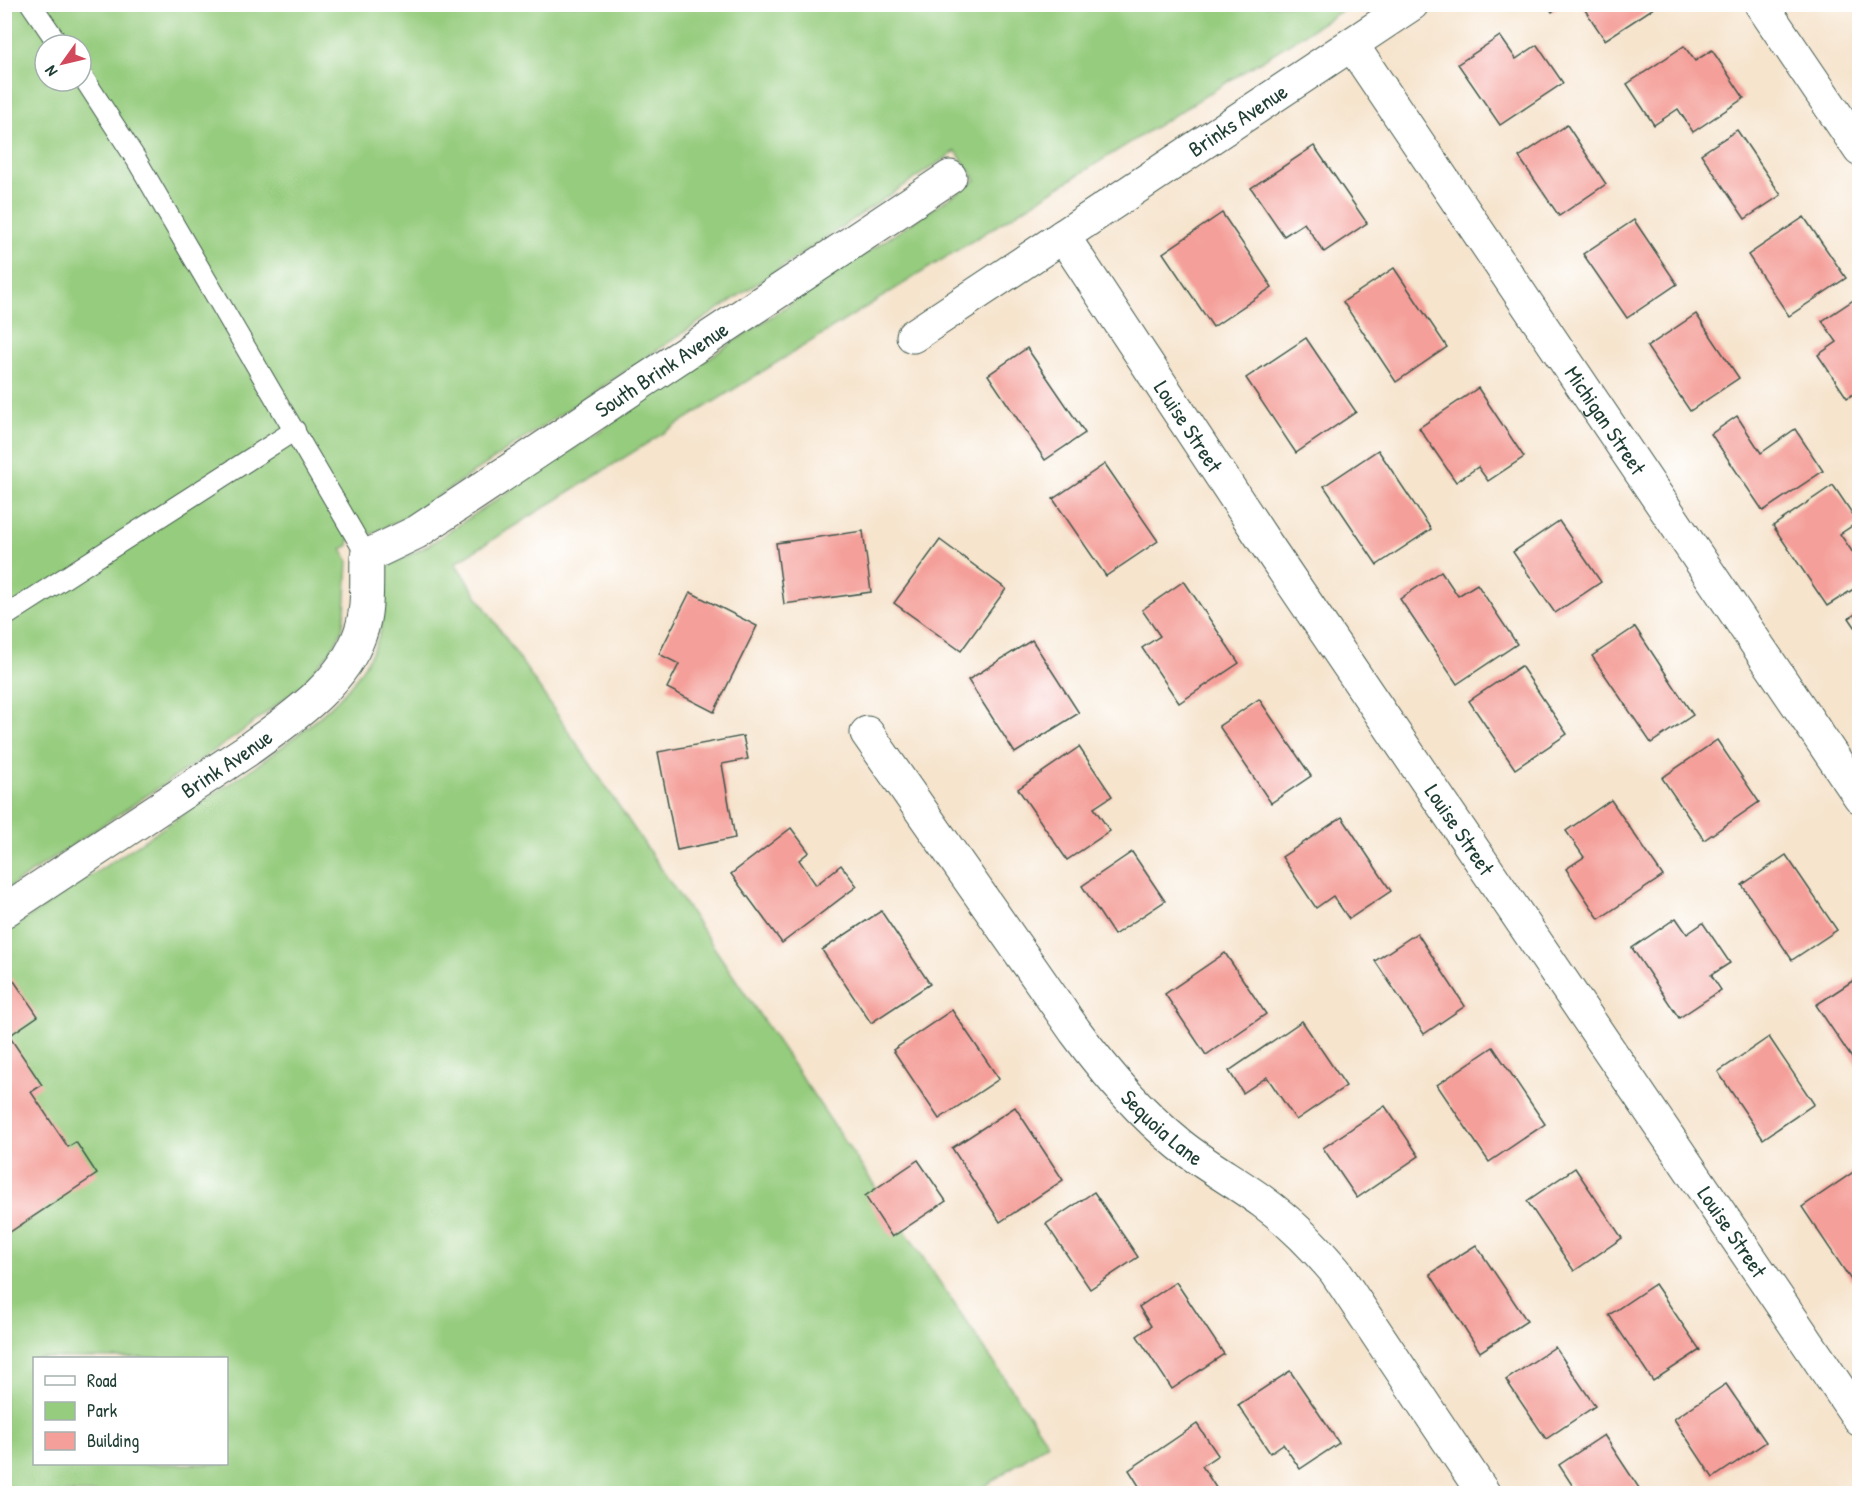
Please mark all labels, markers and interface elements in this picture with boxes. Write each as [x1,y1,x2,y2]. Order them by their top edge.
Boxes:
north arrow [33,33,93,93]
text: N [39,61,62,81]
street label: Brinks Avenue [1182,76,1293,164]
street label: South Brink Avenue [589,314,734,424]
street label: Michigan Street [1558,360,1653,481]
street label: Louise Street [1147,375,1230,479]
street label: Brink Avenue [175,722,278,805]
street label: Louise Street [1418,778,1502,882]
street label: Sequoia Lane [1114,1083,1209,1173]
street label: Louise Street [1691,1180,1774,1284]
legend [33,1357,228,1465]
text: Road [87,1368,117,1393]
text: Park [87,1398,118,1423]
text: Building [87,1428,139,1453]

